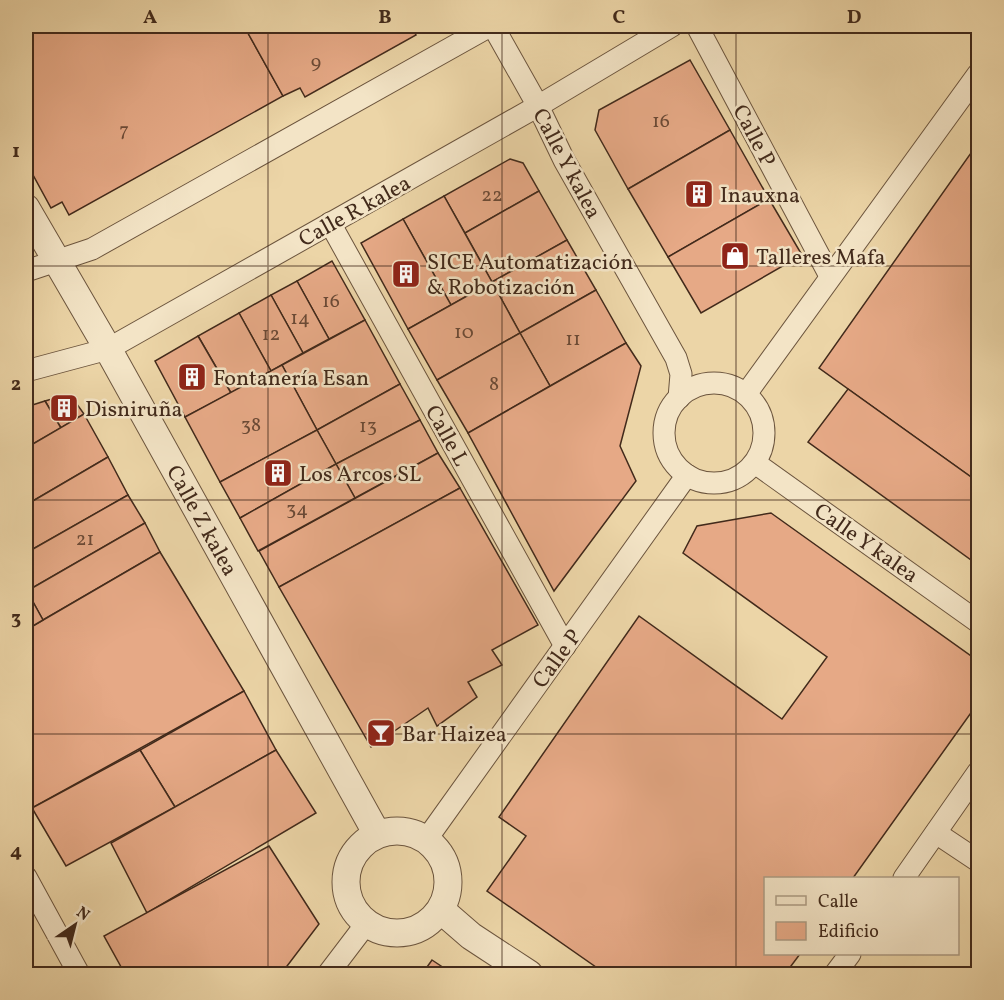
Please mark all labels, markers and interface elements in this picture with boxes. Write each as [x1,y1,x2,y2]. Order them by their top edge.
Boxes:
text: A [143,4,157,32]
text: B [378,4,392,32]
text: C [613,4,626,32]
text: D [847,4,861,32]
house number: 9 [311,49,321,77]
street label: Calle P [724,100,782,173]
street label: Calle Y kalea [524,103,608,225]
house number: 16 [652,108,670,136]
house number: 7 [119,117,129,145]
text: 1 [12,138,20,166]
street label: Calle R kalea [294,169,417,256]
building icon: Inauxna [683,178,715,210]
place label: Inauxna [720,181,800,212]
house number: 22 [481,182,503,210]
shop icon: Talleres Mafa [719,240,751,272]
place label: Talleres Mafa [756,243,886,274]
place label: SICE Automatización & Robotización [427,248,633,304]
building icon: SICE Automatización & Robotización [390,258,422,290]
house number: 16 [322,288,340,316]
house number: 14 [290,305,310,333]
house number: 10 [454,319,474,347]
house number: 12 [262,321,280,349]
house number: 11 [565,326,581,354]
building icon: Fontanería Esan [176,361,208,393]
place label: Fontanería Esan [213,364,369,395]
text: 2 [11,371,21,399]
house number: 8 [489,371,499,399]
building icon: Disniruña [48,392,80,424]
place label: Disniruña [85,395,183,426]
street label: Calle L [416,400,475,472]
house number: 38 [241,412,261,440]
house number: 13 [359,413,377,441]
building icon: Los Arcos SL [262,457,294,489]
street label: Calle Z kalea [158,460,244,582]
place label: Los Arcos SL [299,460,421,491]
house number: 34 [286,496,308,524]
street label: Calle Y kalea [807,497,924,592]
house number: 21 [76,526,94,554]
text: 3 [11,605,21,633]
street label: Calle P [526,623,590,695]
bar icon: Bar Haizea [365,717,397,749]
place label: Bar Haizea [402,720,507,751]
text: 4 [10,838,22,866]
legend [764,877,959,955]
text: Calle [818,890,858,915]
north arrow [45,895,105,955]
text: N [71,902,94,927]
text: Edificio [818,920,879,945]

